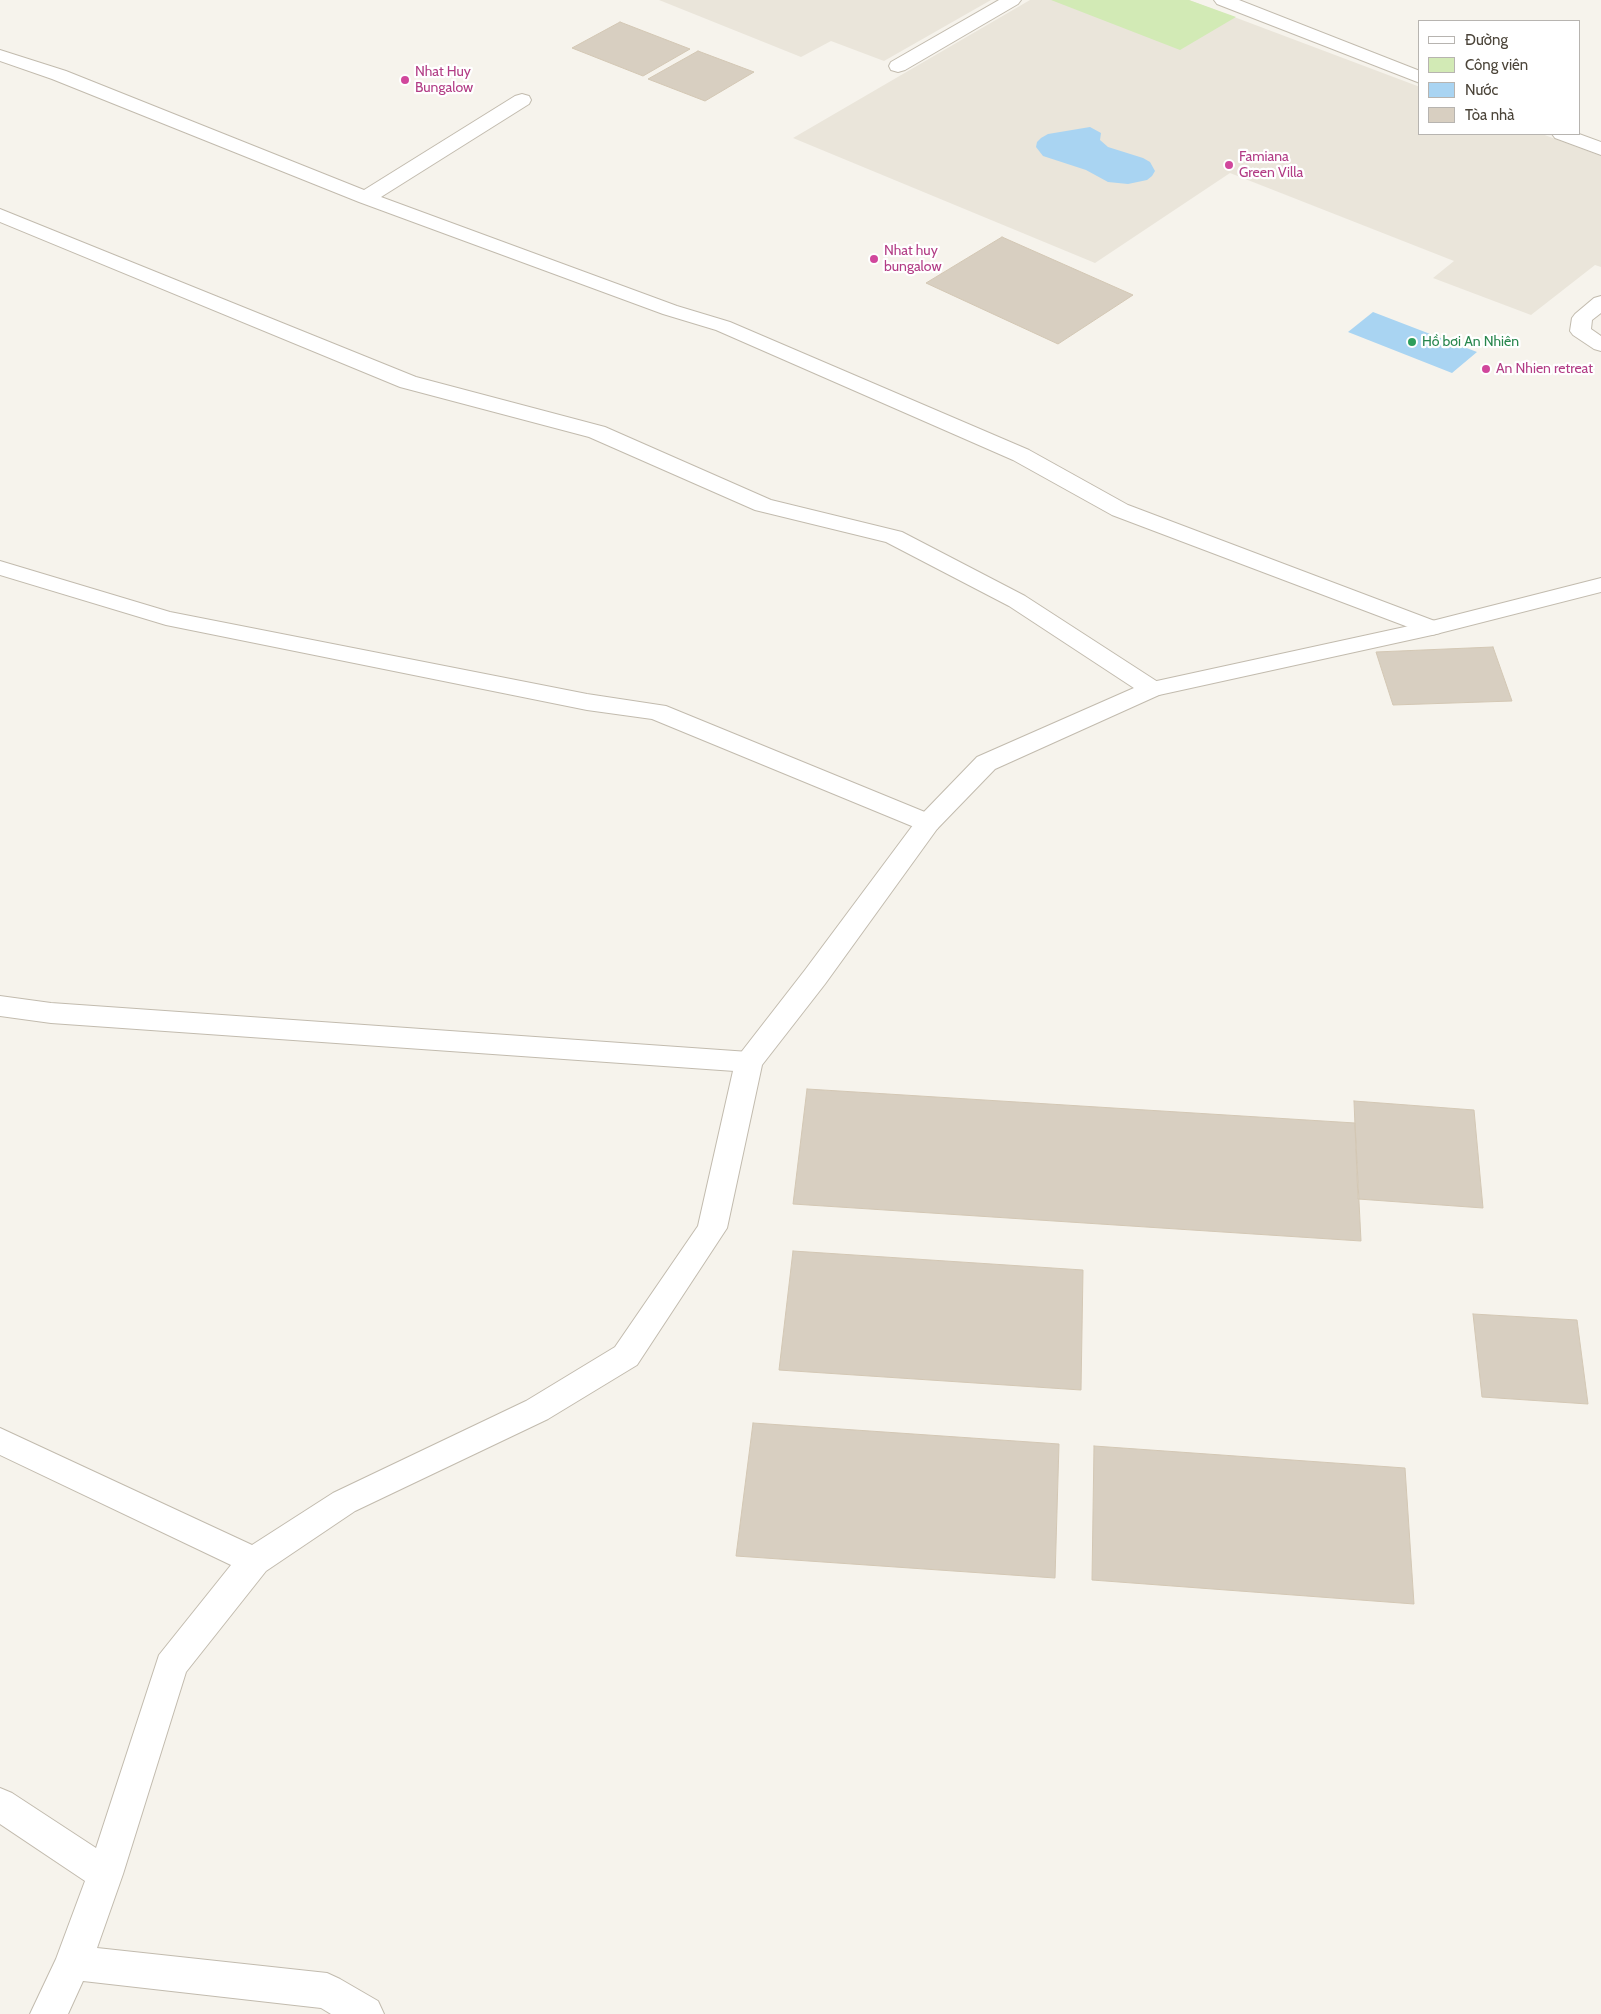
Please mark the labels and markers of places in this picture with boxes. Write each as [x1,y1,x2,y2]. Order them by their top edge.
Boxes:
place label: Nhat Huy Bungalow [415,64,473,96]
marker: Nhat Huy Bungalow [399,74,411,86]
place label: Famiana Green Villa [1239,149,1303,182]
marker: Famiana Green Villa [1223,159,1235,171]
place label: Nhat huy bungalow [884,243,942,276]
marker: Nhat huy bungalow [868,253,880,265]
place label: Hồ bơi An Nhiên [1422,334,1519,350]
marker: Hồ bơi An Nhiên [1406,336,1418,348]
place label: An Nhien retreat [1496,361,1593,377]
marker: An Nhien retreat [1480,363,1492,375]

